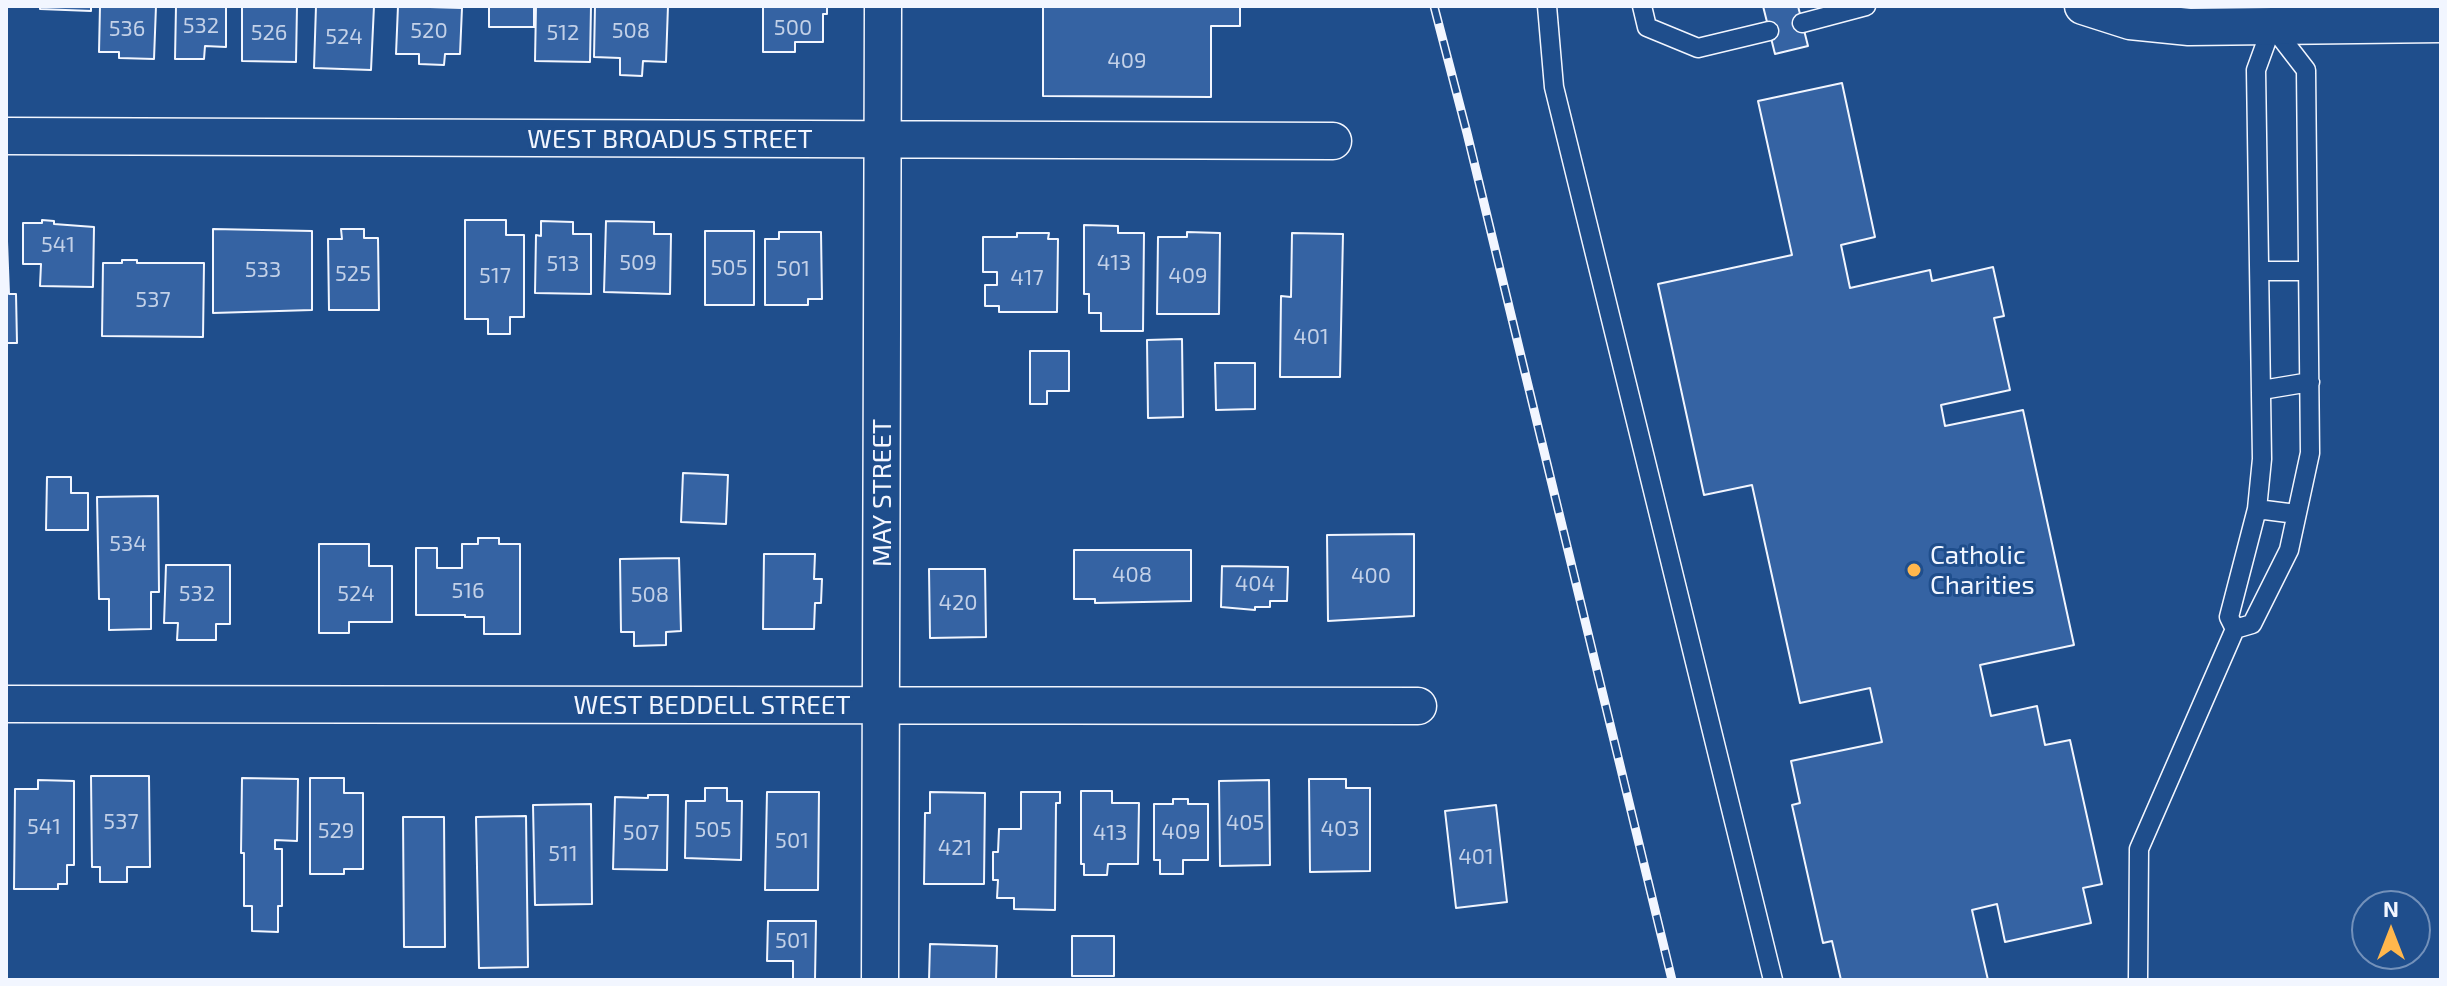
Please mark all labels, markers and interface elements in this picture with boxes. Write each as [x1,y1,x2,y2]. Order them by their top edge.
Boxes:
house number: 532 [183,13,219,39]
house number: 500 [774,15,812,41]
house number: 536 [109,16,145,42]
house number: 520 [410,18,448,44]
house number: 508 [612,18,650,44]
house number: 526 [251,20,287,46]
house number: 512 [547,20,579,46]
house number: 524 [325,24,363,50]
house number: 409 [1107,48,1147,74]
street label: WEST BROADUS STREET [527,123,813,155]
house number: 541 [41,232,75,258]
house number: 509 [619,250,657,276]
house number: 413 [1097,250,1131,276]
house number: 513 [547,251,579,277]
house number: 505 [711,255,747,281]
house number: 501 [776,256,810,282]
house number: 533 [245,257,281,283]
house number: 525 [335,261,371,287]
house number: 517 [479,263,511,289]
house number: 409 [1168,263,1208,289]
house number: 417 [1010,265,1044,291]
house number: 537 [135,287,171,313]
house number: 401 [1293,324,1329,350]
street label: MAY STREET [866,419,898,567]
house number: 534 [109,531,147,557]
place label: Catholic Charities [1930,539,2035,600]
marker: Catholic Charities [1905,561,1923,579]
house number: 408 [1112,562,1152,588]
house number: 400 [1351,563,1391,589]
house number: 404 [1235,571,1275,597]
house number: 516 [451,578,485,604]
house number: 532 [179,581,215,607]
house number: 524 [337,581,375,607]
house number: 508 [631,582,669,608]
house number: 420 [938,590,978,616]
street label: WEST BEDDELL STREET [574,689,850,721]
house number: 537 [103,809,139,835]
house number: 405 [1226,810,1264,836]
house number: 541 [27,814,61,840]
house number: 403 [1320,816,1360,842]
house number: 505 [695,817,731,843]
house number: 529 [318,818,354,844]
house number: 409 [1161,819,1201,845]
house number: 507 [623,820,659,846]
house number: 413 [1093,820,1127,846]
house number: 501 [775,828,809,854]
house number: 421 [938,835,972,861]
house number: 511 [548,841,578,867]
house number: 401 [1458,844,1494,870]
north arrow [2351,890,2431,970]
text: N [2383,895,2399,921]
house number: 501 [775,928,809,954]

